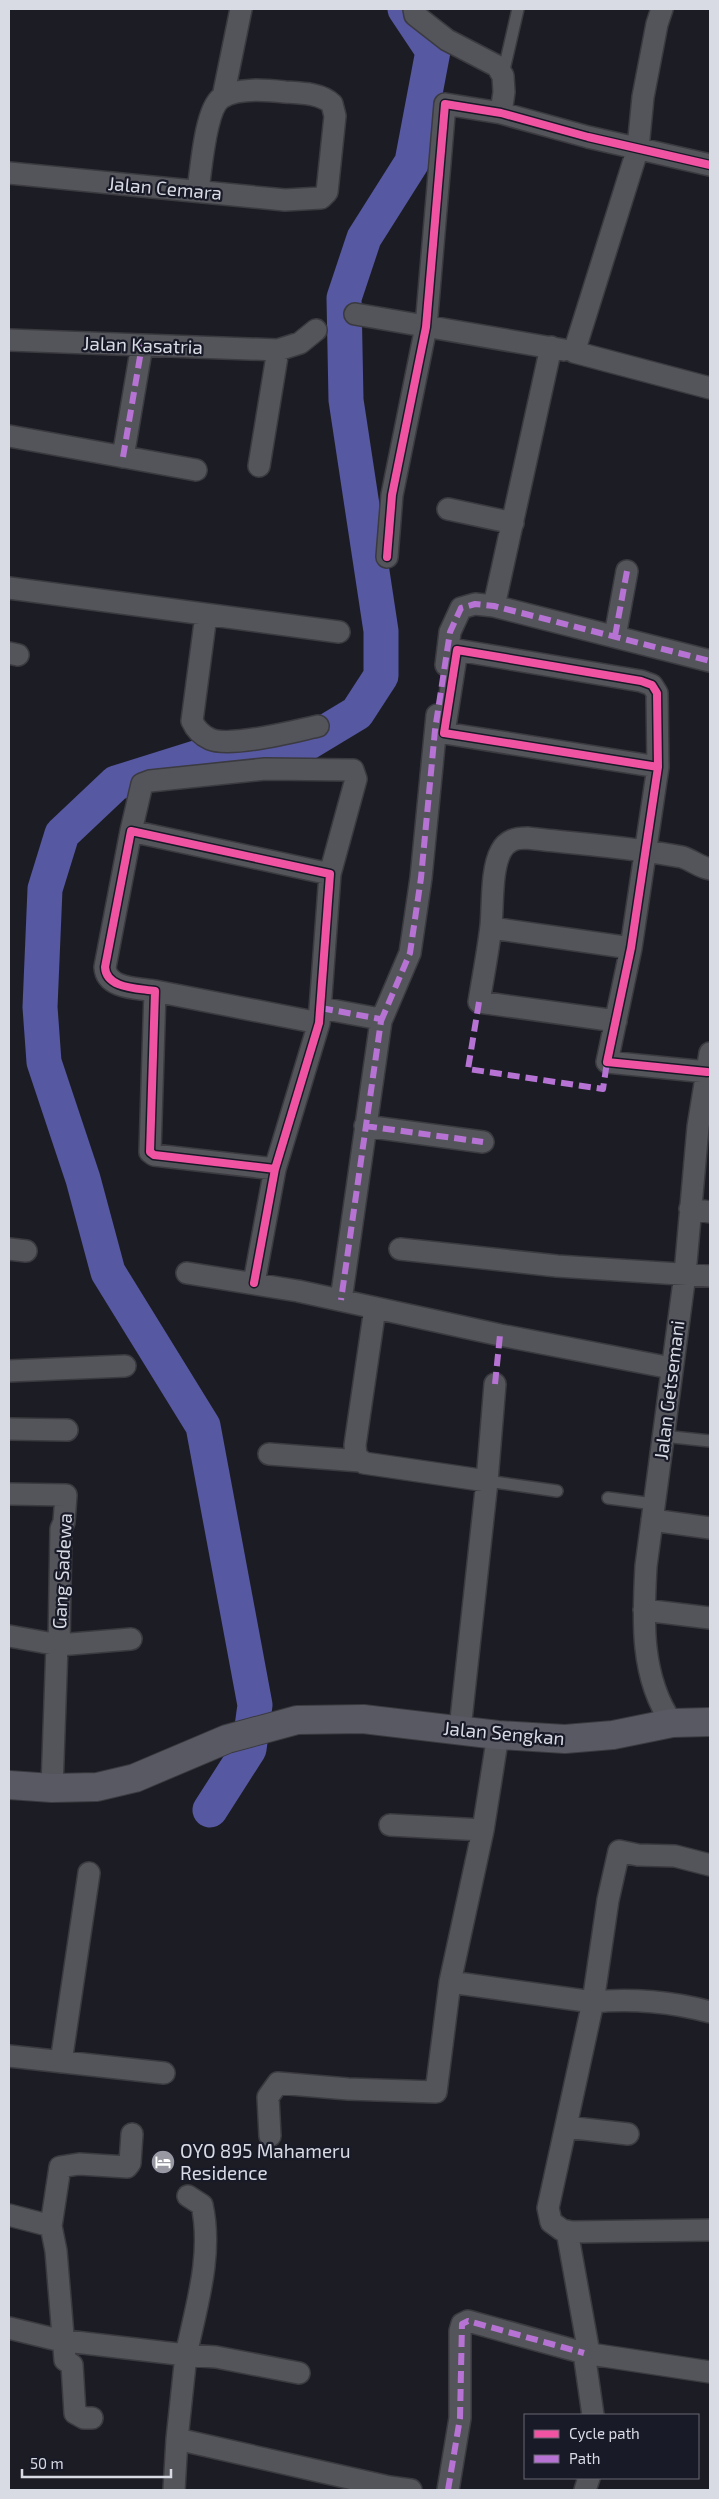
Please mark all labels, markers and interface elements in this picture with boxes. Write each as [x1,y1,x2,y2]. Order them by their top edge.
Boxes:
street label: Jalan Cemara [107,171,223,204]
street label: Jalan Kasatria [83,331,203,358]
street label: Jalan Getsemani [649,1319,688,1461]
street label: Gang Sadewa [47,1512,76,1630]
street label: Jalan Sengkan [442,1716,566,1749]
place label: OYO 895 Mahameru Residence [180,2139,351,2184]
hotel icon: OYO 895 Mahameru Residence [150,2149,176,2175]
legend [524,2414,699,2479]
text: Cycle path [569,2424,640,2442]
scale bar [22,2446,171,2478]
text: Path [569,2449,600,2467]
text: 50 m [30,2454,64,2472]

